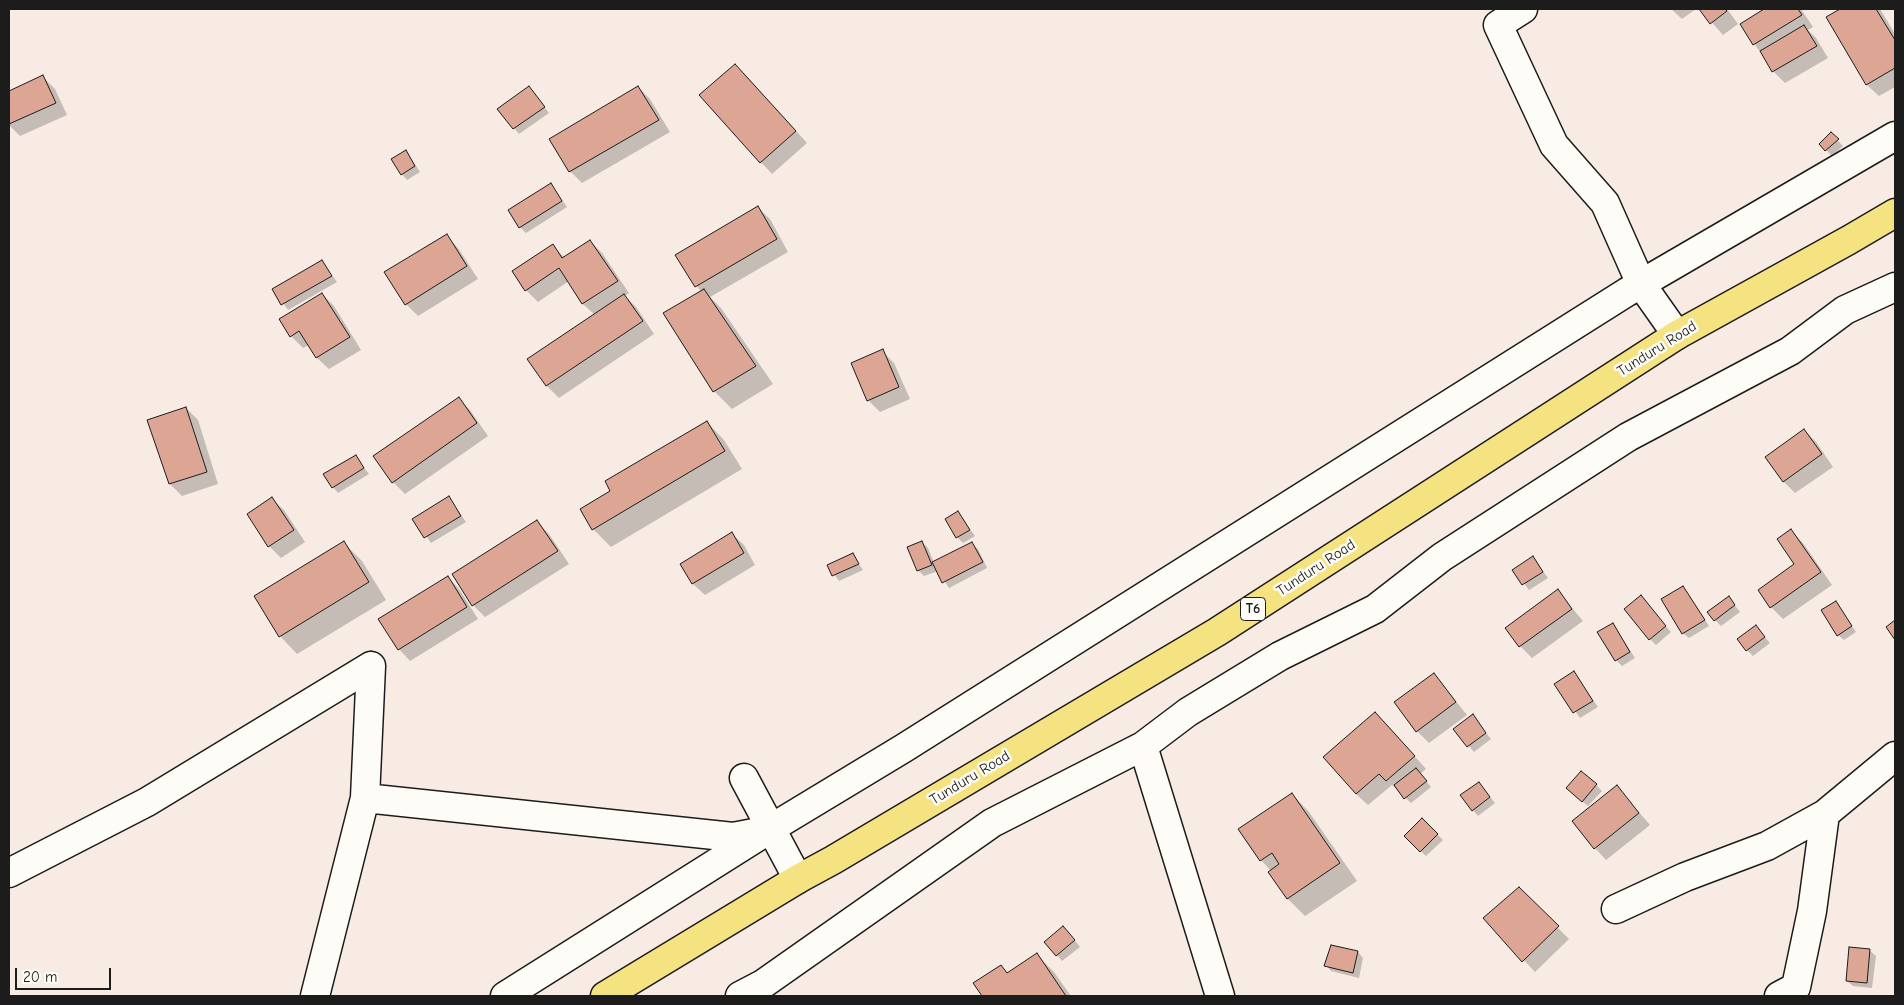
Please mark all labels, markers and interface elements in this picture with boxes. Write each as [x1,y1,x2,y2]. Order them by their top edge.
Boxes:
street label: Tunduru Road [1614,317,1700,381]
street label: Tunduru Road [1273,536,1359,600]
road number: T6 [1240,598,1266,620]
street label: Tunduru Road [927,747,1013,809]
scale bar [18,958,114,990]
text: 20 m [23,968,57,986]

